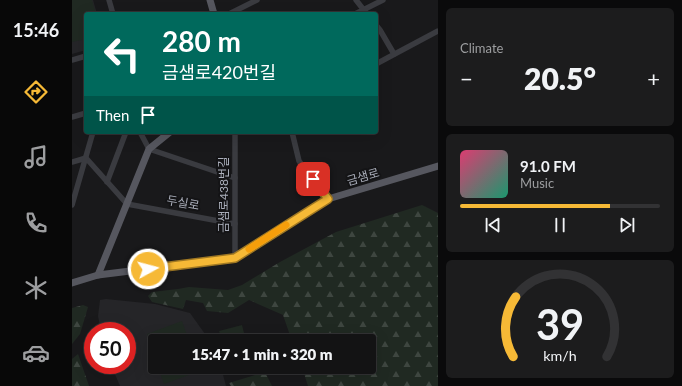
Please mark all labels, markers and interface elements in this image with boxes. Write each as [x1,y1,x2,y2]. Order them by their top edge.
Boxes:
text: 15:46 [13,19,59,41]
text: 280 m [162,24,241,58]
icon: left [96,28,148,80]
text: Climate [460,40,503,56]
text: 20.5° [524,60,596,96]
text: 금샘로420번길 [162,61,276,83]
text: − [460,65,473,92]
text: + [647,65,660,92]
icon: directions [22,78,50,106]
icon: arrive [137,104,159,126]
text: Then [96,106,129,124]
icon: music [22,143,50,171]
street label: 금샘로438번길 [216,157,231,233]
text: 91.0 FM [520,157,576,175]
pin [296,162,330,196]
street label: 금샘로 [345,165,381,188]
icon: arrive [302,168,324,190]
text: Music [520,175,554,191]
street label: 두실로 [165,192,201,213]
icon: phone [22,209,50,237]
icon: previous [482,214,504,236]
icon: pause [549,214,571,236]
icon: next [616,214,638,236]
position arrow [127,248,169,290]
icon: climate [22,274,50,302]
text: 39 [536,299,584,349]
speed limit sign: 50 [84,322,136,374]
icon: car [22,339,50,367]
text: 15:47 · 1 min · 320 m [191,345,333,363]
text: km/h [543,347,577,364]

